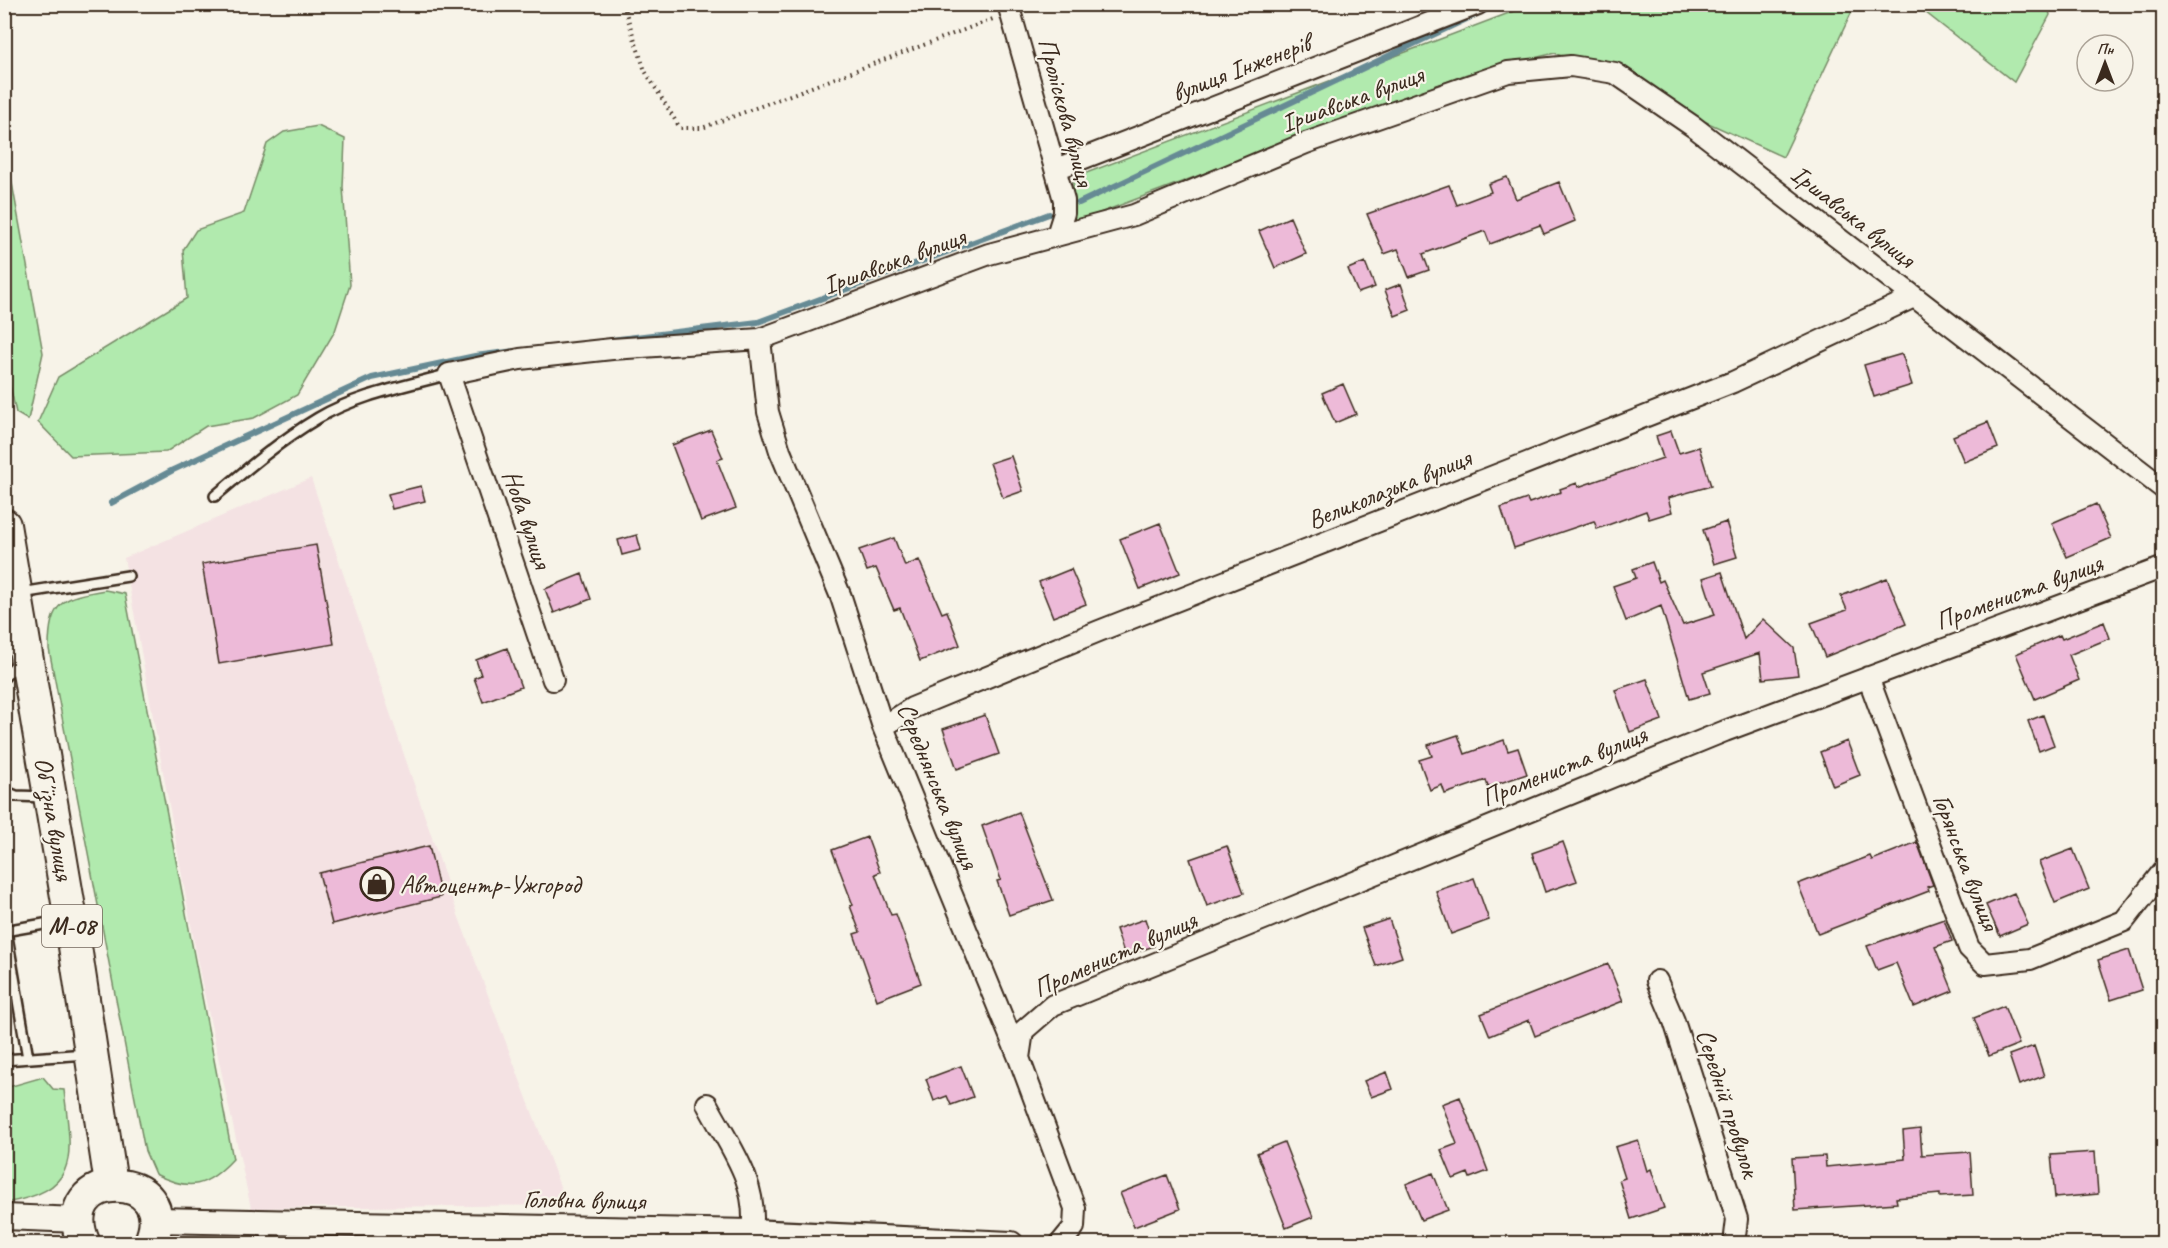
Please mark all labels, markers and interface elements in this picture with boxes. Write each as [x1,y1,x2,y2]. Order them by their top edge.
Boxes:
street label: вулиця Інженерів [1167,24,1321,110]
north arrow [2075,33,2135,93]
street label: Проліскова вулиця [1030,34,1102,191]
text: Пн [2097,39,2114,59]
street label: Іршавська вулиця [1276,57,1429,140]
street label: Іршавська вулиця [1784,157,1923,276]
street label: Іршавська вулиця [818,219,971,302]
street label: Великолазька вулиця [1303,441,1478,538]
street label: Нова вулиця [495,466,560,574]
street label: Промениста вулиця [1931,546,2109,638]
street label: Середнянська вулиця [890,698,987,875]
street label: Промениста вулиця [1476,717,1653,814]
street label: Обʼїзна вулиця [26,755,81,885]
street label: Горянська вулиця [1925,789,2008,937]
shop icon: Автоцентр-Ужгород [359,866,395,902]
place label: Автоцентр-Ужгород [400,868,583,901]
street label: Промениста вулиця [1028,903,1203,1005]
road number: М-08 [42,905,102,947]
street label: Середній провулок [1689,1025,1768,1184]
street label: Головна вулиця [523,1182,647,1218]

